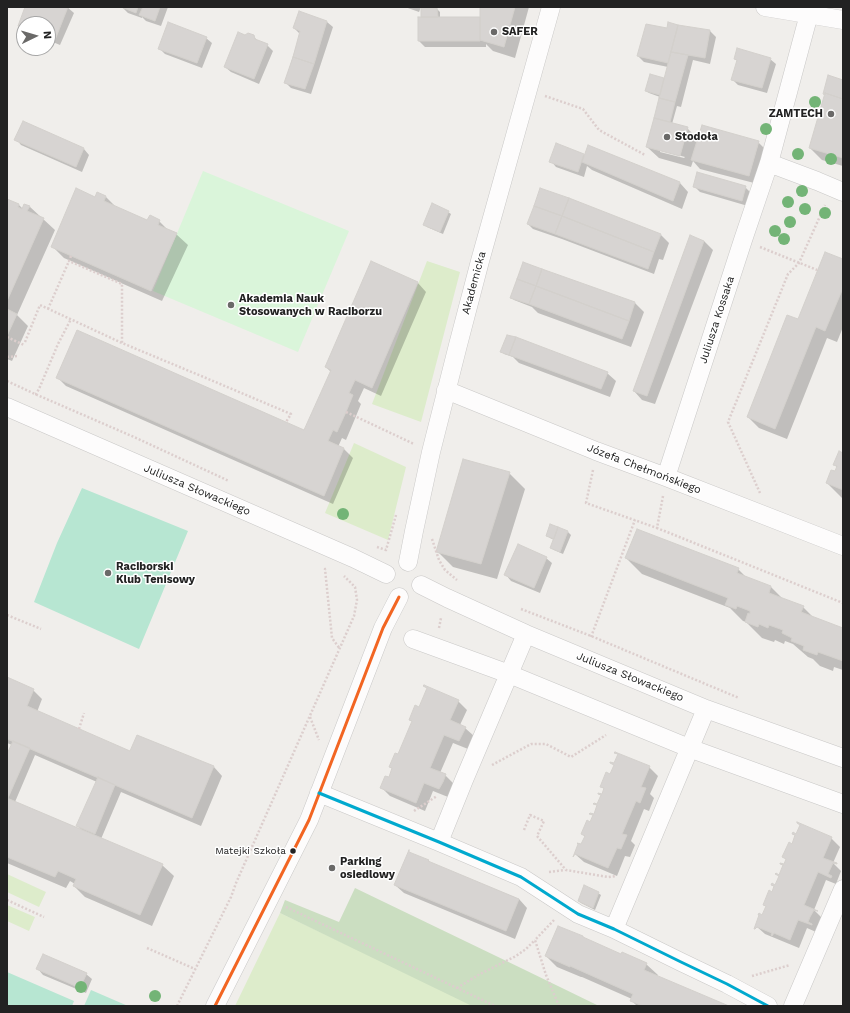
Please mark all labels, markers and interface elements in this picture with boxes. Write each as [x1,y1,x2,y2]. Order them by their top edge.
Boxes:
north arrow [16,16,56,56]
place label: SAFER [502,25,538,39]
marker: SAFER [489,27,499,37]
text: N [41,30,54,40]
place label: ZAMTECH [769,107,823,121]
marker: ZAMTECH [826,109,836,119]
place label: Stodoła [675,130,718,144]
marker: Stodoła [662,132,672,142]
street label: Akademicka [459,250,489,316]
street label: Juliusza Kossaka [697,275,737,365]
place label: Akademia Nauk Stosowanych w Raciborzu [239,292,382,318]
marker: Akademia Nauk Stosowanych w Raciborzu [226,300,236,310]
street label: Józefa Chełmońskiego [585,441,703,497]
street label: Juliusza Słowackiego [142,462,252,518]
place label: Raciborski Klub Tenisowy [116,560,195,586]
marker: Raciborski Klub Tenisowy [103,568,113,578]
street label: Juliusza Słowackiego [574,649,686,705]
place label: Matejki Szkoła [215,845,286,857]
marker: Matejki Szkoła [288,846,298,856]
place label: Parking osiedlowy [340,855,395,881]
marker: Parking osiedlowy [327,863,337,873]

